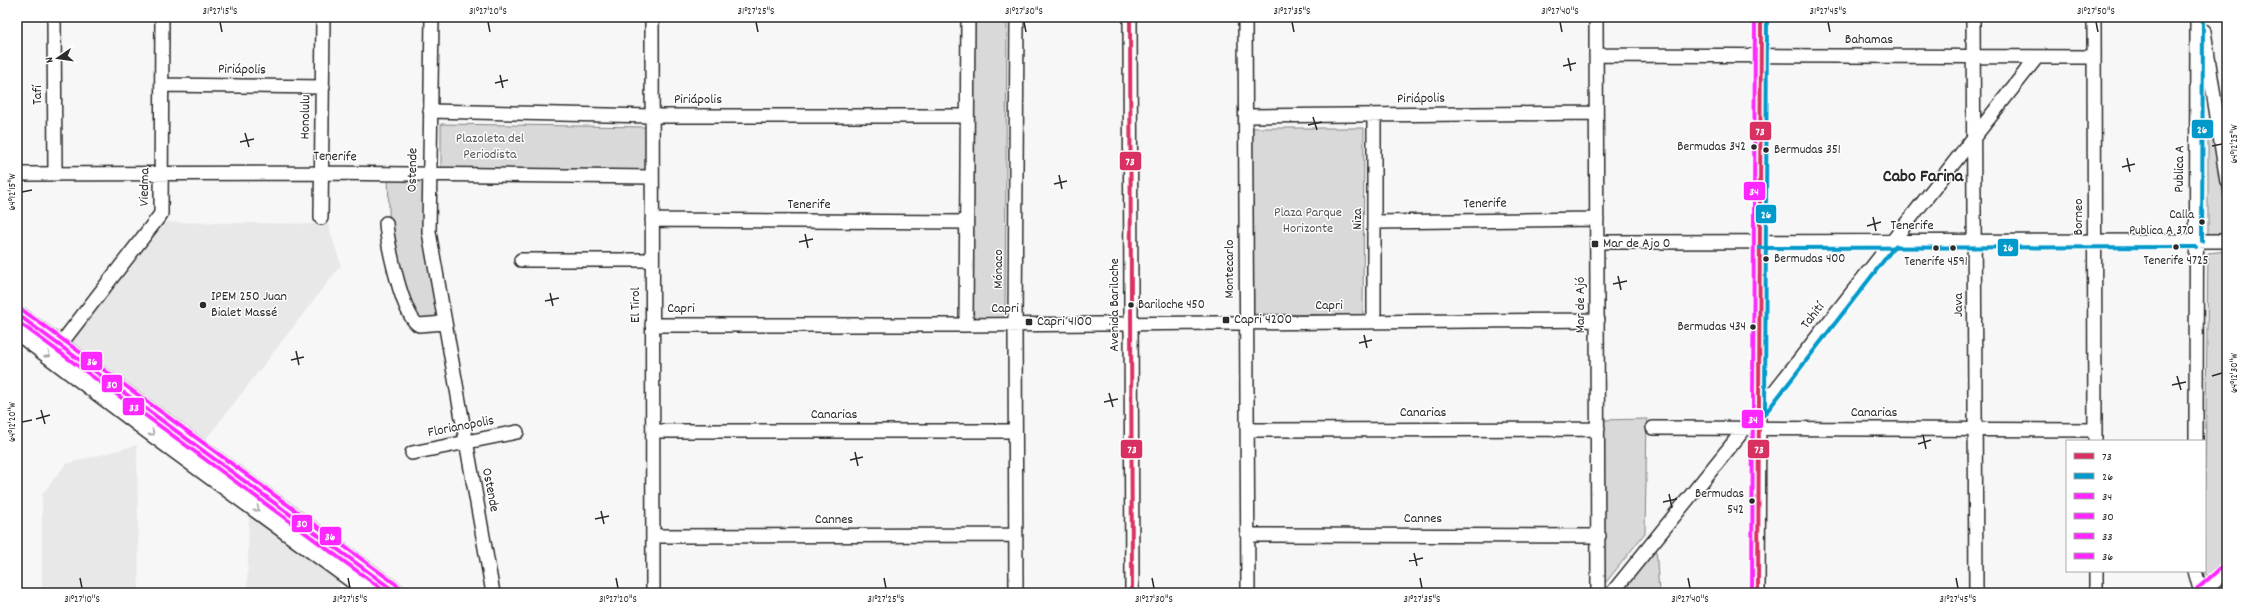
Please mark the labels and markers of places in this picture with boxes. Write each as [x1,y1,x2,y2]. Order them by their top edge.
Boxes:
place label: Bermudas 342 [1677,138,1746,157]
place label: Bermudas 351 [1774,141,1841,160]
marker: Bermudas 342 [1749,142,1759,152]
marker: Bermudas 351 [1761,145,1771,155]
place label: Calla Publica A 370 [2129,206,2195,241]
marker: Calla Publica A 370 [2197,217,2207,227]
place label: Mar de Ajo 0 [1603,234,1670,254]
marker: Mar de Ajo 0 [1590,239,1600,249]
marker: Tenerife 4725 [2171,242,2181,252]
marker: Tenerife 4591 [1931,243,1941,253]
unlabelled marker [1948,243,1958,253]
place label: Bermudas 400 [1774,250,1845,269]
place label: Tenerife 4725 [2143,252,2209,271]
place label: Tenerife 4591 [1904,253,1968,272]
marker: Bermudas 400 [1761,254,1771,264]
place label: IPEM 250 Juan Bialet Massé [211,287,287,323]
place label: Bariloche 450 [1138,296,1205,315]
marker: IPEM 250 Juan Bialet Massé [198,300,208,310]
marker: Bariloche 450 [1126,300,1136,310]
place label: Capri 4200 [1234,310,1292,330]
place label: Capri 4100 [1037,312,1092,332]
marker: Capri 4200 [1221,315,1231,325]
marker: Capri 4100 [1024,317,1034,327]
place label: Bermudas 434 [1678,318,1746,337]
marker: Bermudas 434 [1748,322,1758,332]
place label: Bermudas 542 [1695,485,1744,520]
marker: Bermudas 542 [1747,496,1757,506]

